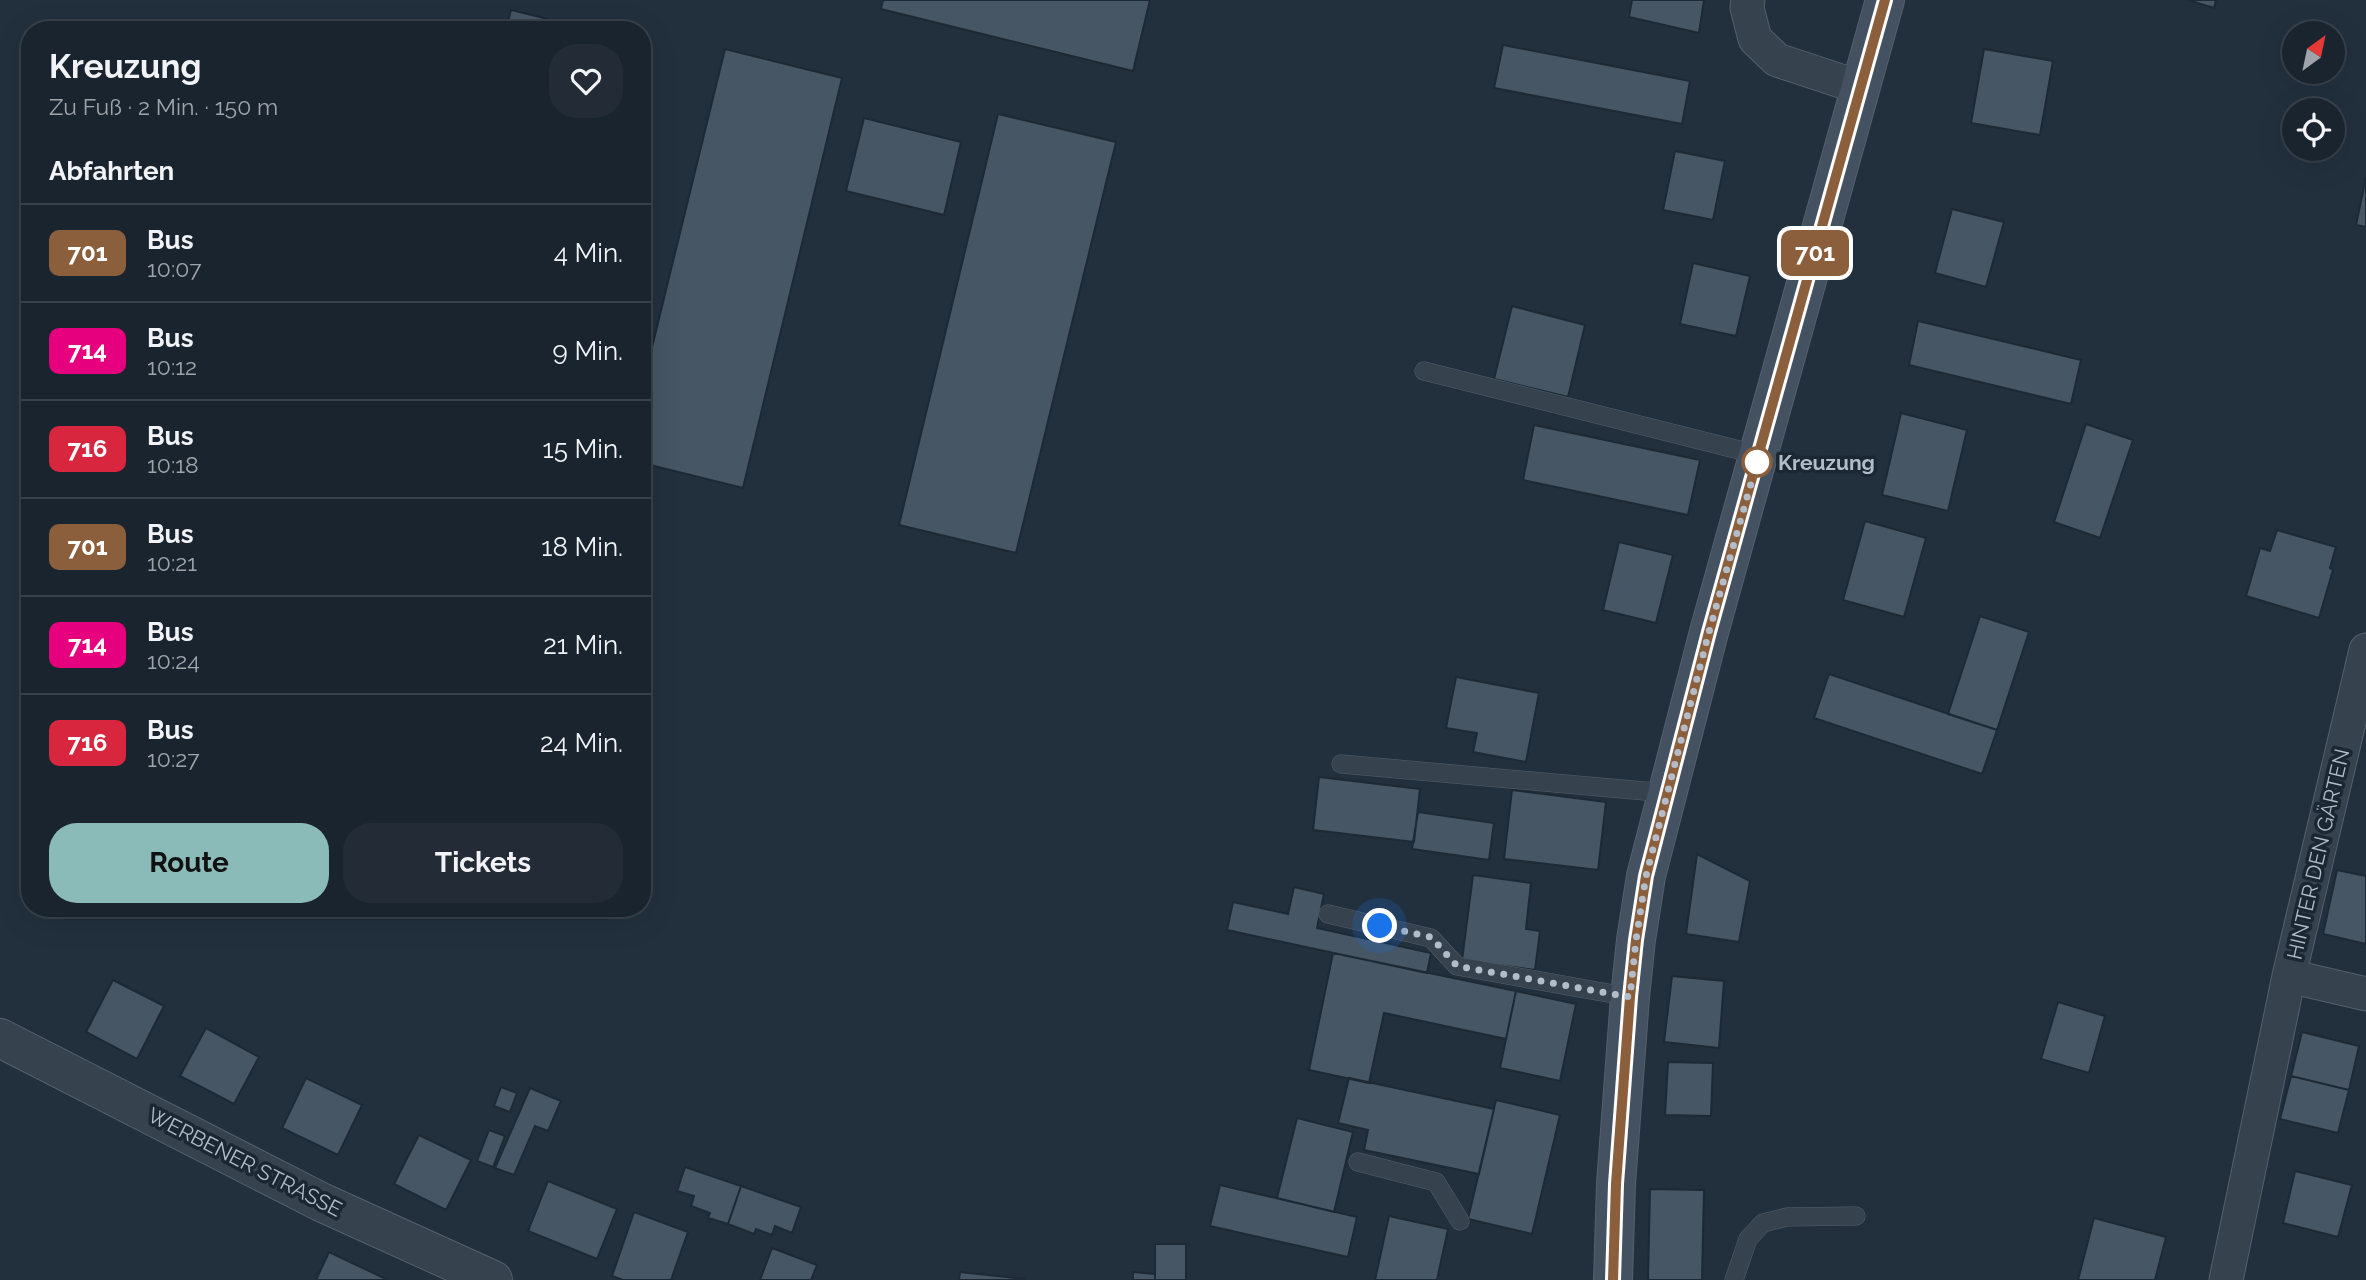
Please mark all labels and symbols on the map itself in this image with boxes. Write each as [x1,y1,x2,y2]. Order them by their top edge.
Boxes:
north arrow [2282,21,2345,84]
line badge: 701 [1775,230,1855,276]
marker: Kreuzung [1742,447,1772,477]
place label: Kreuzung [1778,450,1875,475]
street label: HINTER DEN GÄRTEN [2282,746,2354,962]
your location [1362,908,1397,943]
street label: WERBENER STRASSE [144,1102,346,1222]

